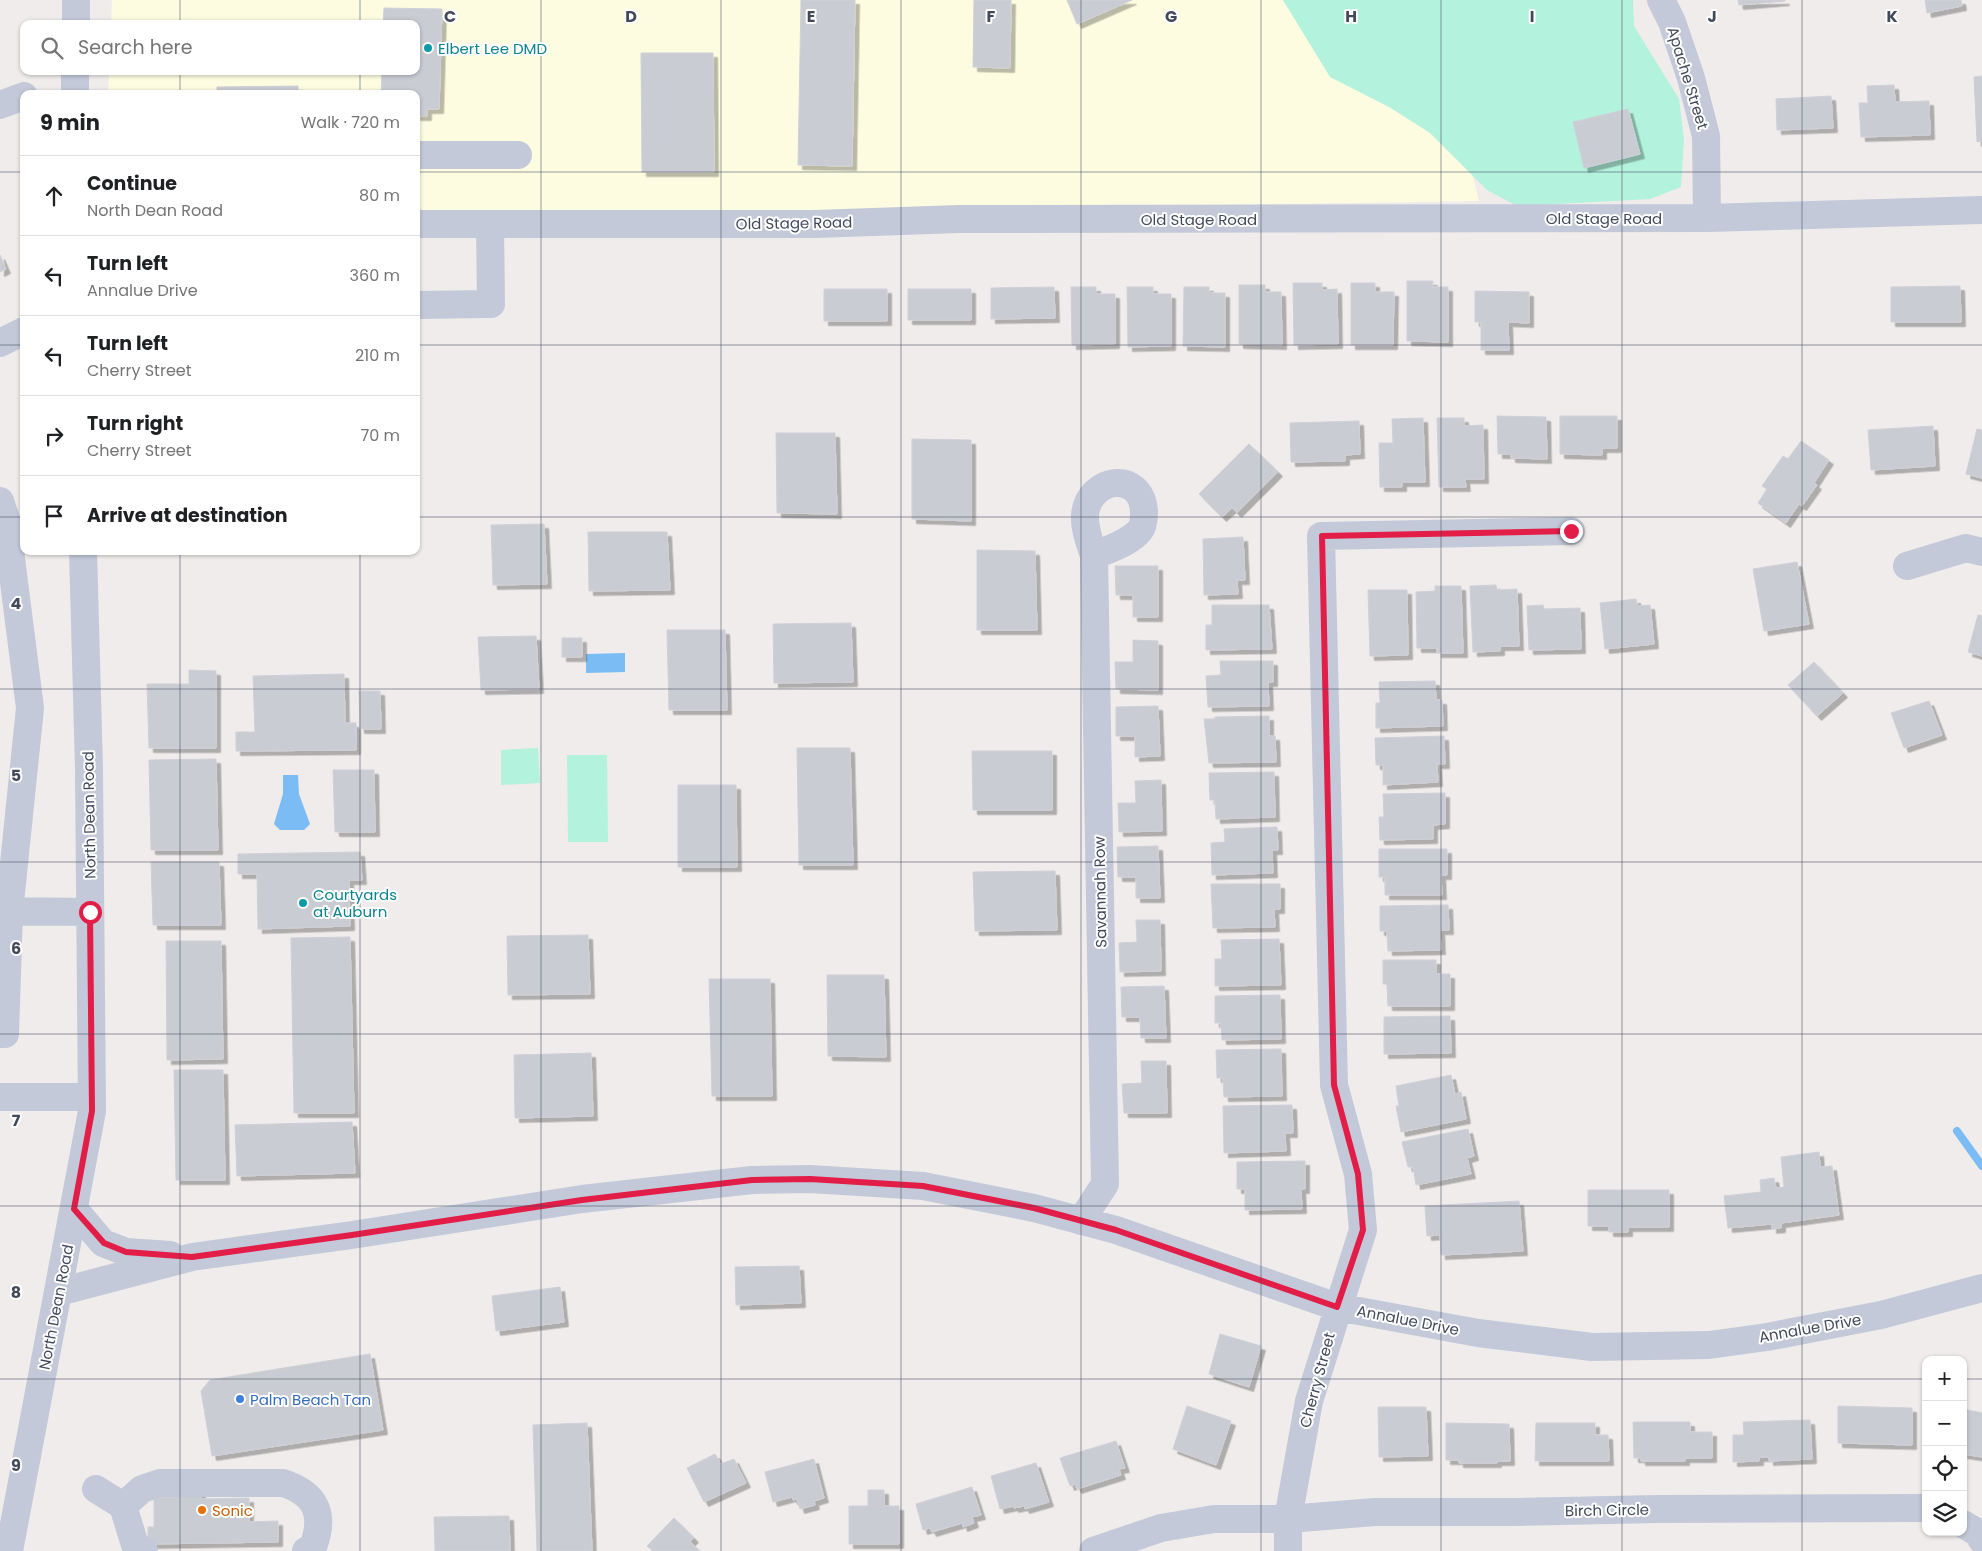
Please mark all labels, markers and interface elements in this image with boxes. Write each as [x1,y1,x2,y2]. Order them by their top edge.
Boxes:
text: C [444,5,456,28]
text: D [625,5,637,28]
text: E [807,5,815,28]
text: F [987,5,996,28]
text: G [1165,5,1177,28]
text: H [1345,5,1357,28]
text: I [1530,5,1534,28]
text: J [1707,5,1717,28]
text: K [1886,5,1898,28]
search box [20,20,420,75]
street label: Apache Street [1662,24,1714,132]
icon: search [38,34,66,62]
text: Search here [78,34,192,61]
place label: Elbert Lee DMD [438,38,547,59]
marker: Elbert Lee DMD [422,42,434,54]
text: 9 min [40,108,100,137]
text: Walk · 720 m [301,111,400,134]
text: Continue [87,170,177,197]
icon: ahead [40,182,68,210]
text: 80 m [359,184,400,207]
text: North Dean Road [87,199,223,222]
street label: Old Stage Road [1546,208,1662,229]
street label: Old Stage Road [1141,209,1257,230]
street label: Old Stage Road [736,211,852,235]
text: Turn left [87,250,168,277]
icon: left [40,262,68,290]
text: 360 m [350,264,400,287]
text: Annalue Drive [87,279,198,302]
text: Turn left [87,330,168,357]
icon: left [40,342,68,370]
text: 210 m [355,344,400,367]
text: Cherry Street [87,359,192,382]
text: Turn right [87,410,183,437]
icon: right [40,422,68,450]
text: 70 m [360,424,400,447]
text: Cherry Street [87,439,192,462]
icon: arrive [40,502,68,530]
text: Arrive at destination [87,502,288,529]
route end [1560,520,1583,543]
text: 4 [11,592,22,615]
street label: North Dean Road [77,751,101,879]
text: 5 [11,764,21,787]
street label: Savannah Row [1089,835,1111,948]
place label: Courtyards at Auburn [313,884,397,922]
marker: Courtyards at Auburn [297,897,309,909]
route start [79,901,102,924]
text: 6 [11,937,21,960]
text: 7 [12,1109,21,1132]
street label: North Dean Road [34,1242,78,1372]
text: 8 [11,1281,21,1304]
street label: Annalue Drive [1355,1300,1461,1340]
street label: Annalue Drive [1757,1309,1863,1347]
street label: Cherry Street [1294,1330,1340,1430]
map controls [1922,1356,1967,1536]
button: + [1922,1356,1967,1401]
place label: Palm Beach Tan [250,1389,371,1410]
marker: Palm Beach Tan [234,1393,246,1405]
button: − [1922,1401,1967,1446]
button: locate [1922,1446,1967,1491]
text: 9 [11,1454,21,1477]
button: layers [1922,1491,1967,1536]
street label: Birch Circle [1565,1499,1649,1521]
place label: Sonic [212,1500,253,1521]
marker: Sonic [196,1504,208,1516]

